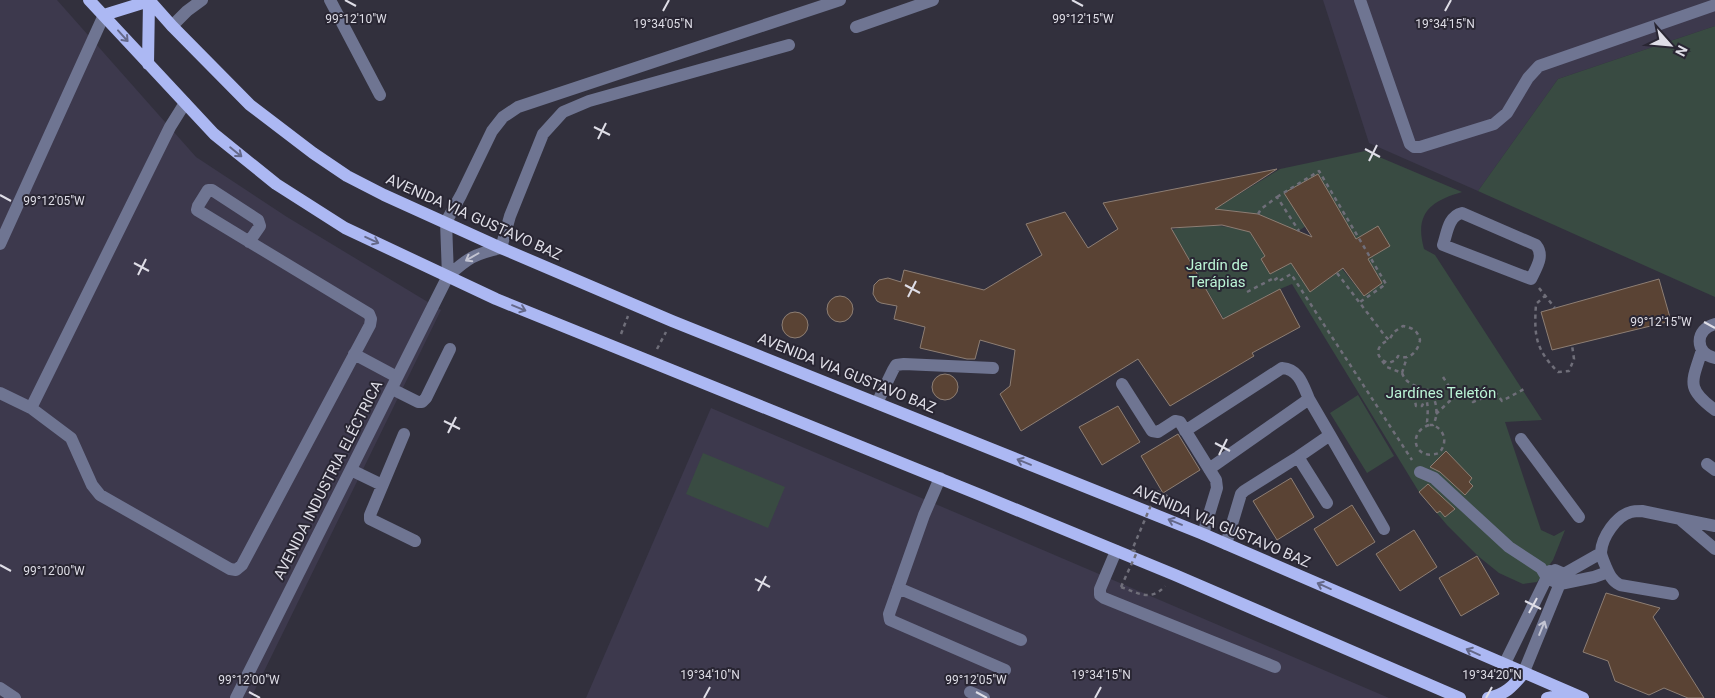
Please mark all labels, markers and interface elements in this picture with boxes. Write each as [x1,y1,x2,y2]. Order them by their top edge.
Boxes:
text: 99°12'10"W [325,12,387,26]
text: 99°12'15"W [1052,12,1114,26]
text: 19°34'05"N [633,17,693,31]
text: 19°34'15"N [1415,17,1475,31]
north arrow [1645,20,1695,70]
one-way arrow [117,29,128,42]
text: N [1672,43,1691,59]
one-way arrow [229,146,242,157]
street label: AVENIDA VIA GUSTAVO BAZ [383,170,565,264]
text: 99°12'05"W [23,194,85,208]
one-way arrow [364,236,379,246]
one-way arrow [465,253,479,263]
park label: Jardín de Terápias [1186,256,1248,291]
one-way arrow [511,304,526,314]
text: 99°12'15"W [1630,315,1692,329]
street label: AVENIDA VIA GUSTAVO BAZ [755,329,939,417]
street label: AVENIDA INDUSTRIA ELÉCTRICA [270,377,386,582]
park label: Jardínes Teletón [1386,384,1496,402]
one-way arrow [1017,457,1032,466]
street label: AVENIDA VIA GUSTAVO BAZ [1131,481,1313,571]
one-way arrow [1168,517,1183,527]
text: 99°12'00"W [23,564,85,578]
one-way arrow [1317,581,1332,590]
one-way arrow [1538,621,1547,637]
one-way arrow [1466,646,1481,656]
text: 19°34'10"N [680,668,740,682]
text: 19°34'15"N [1071,668,1131,682]
text: 19°34'20"N [1462,668,1522,682]
text: 99°12'00"W [218,673,280,687]
text: 99°12'05"W [945,673,1007,687]

